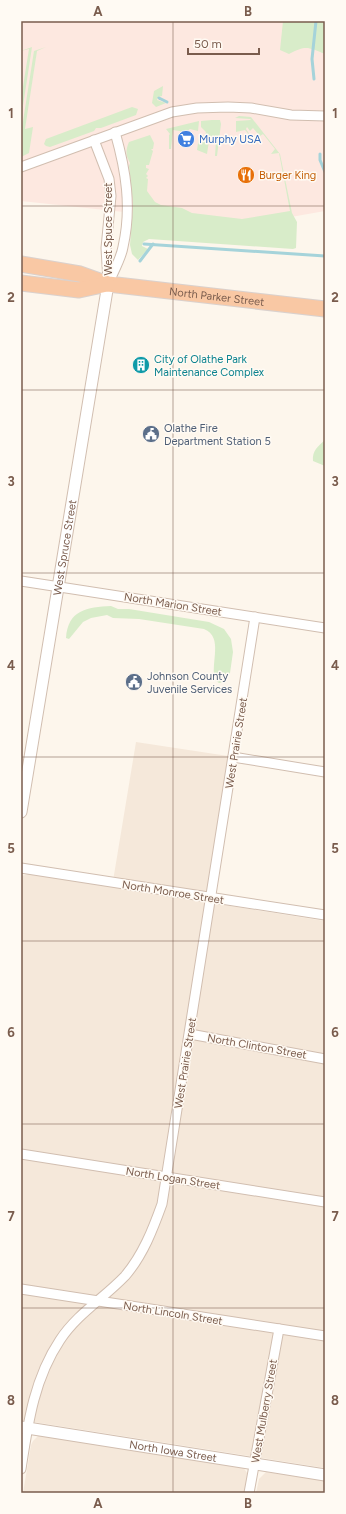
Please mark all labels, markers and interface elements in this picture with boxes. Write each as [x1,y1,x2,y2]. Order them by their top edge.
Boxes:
text: A [93,4,103,19]
text: B [244,4,252,19]
scale bar [188,30,259,56]
text: 50 m [194,37,222,51]
text: 1 [8,106,14,121]
text: 1 [332,106,338,121]
supermarket icon: Murphy USA [176,129,196,149]
place label: Murphy USA [199,133,262,146]
restaurant icon: Burger King [236,165,256,185]
place label: Burger King [259,169,316,182]
street label: West Spuce Street [102,183,115,276]
street label: North Parker Street [168,285,265,309]
text: 2 [7,290,15,305]
text: 2 [331,290,339,305]
place label: City of Olathe Park Maintenance Complex [154,353,265,379]
building icon: City of Olathe Park Maintenance Complex [131,355,151,375]
place label: Olathe Fire Department Station 5 [164,422,271,448]
public building icon: Olathe Fire Department Station 5 [141,424,161,444]
text: 3 [7,474,15,489]
text: 3 [331,474,339,489]
street label: West Spruce Street [51,499,79,596]
street label: North Marion Street [123,590,223,619]
text: 4 [7,658,15,673]
text: 4 [331,658,339,673]
place label: Johnson County Juvenile Services [147,670,232,696]
public building icon: Johnson County Juvenile Services [124,672,144,692]
street label: West Prairie Street [223,697,250,790]
text: 5 [7,841,15,856]
text: 5 [331,841,339,856]
street label: North Monroe Street [121,878,225,907]
street label: West Prairie Street [172,1017,199,1110]
text: 6 [7,1025,15,1040]
text: 6 [331,1025,339,1040]
street label: North Clinton Street [206,1031,308,1062]
street label: North Logan Street [125,1165,221,1192]
text: 7 [7,1209,15,1224]
text: 7 [331,1209,339,1224]
street label: North Lincoln Street [122,1299,224,1328]
street label: West Mulberry Street [249,1358,280,1464]
text: 8 [7,1393,15,1408]
text: 8 [331,1393,339,1408]
street label: North Iowa Street [128,1438,218,1465]
text: A [93,1496,103,1511]
text: B [244,1496,252,1511]

